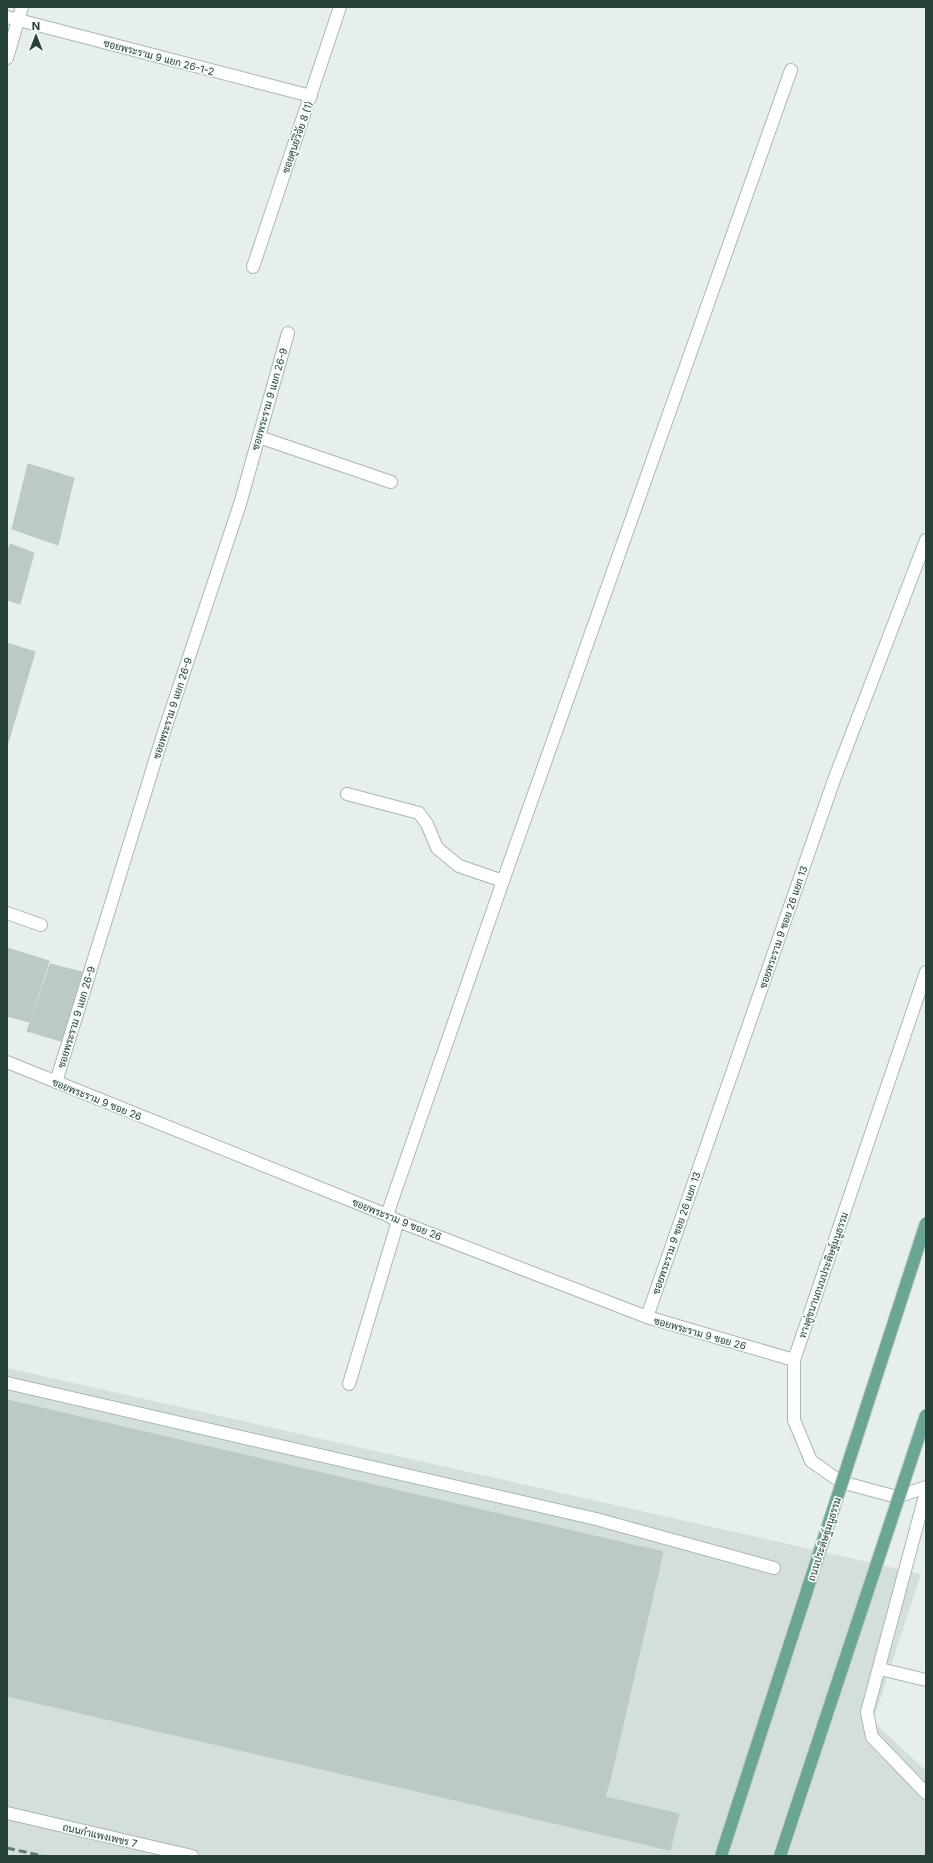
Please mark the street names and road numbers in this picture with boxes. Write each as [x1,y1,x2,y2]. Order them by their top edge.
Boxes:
street label: ซอยพระราม 9 แยก 26-1-2 [102,36,216,78]
street label: ซอยศูนย์วิจัย 8 (1) [278,99,317,175]
street label: ซอยพระราม 9 แยก 26-9 [249,346,289,452]
street label: ซอยพระราม 9 แยก 26-9 [150,656,194,760]
street label: ซอยพระราม 9 ซอย 26 แยก 13 [756,864,810,990]
street label: ซอยพระราม 9 แยก 26-9 [55,965,97,1069]
street label: ซอยพระราม 9 ซอย 26 [50,1076,144,1122]
street label: ซอยพระราม 9 ซอย 26 แยก 13 [649,1170,703,1296]
street label: ซอยพระราม 9 ซอย 26 [350,1196,444,1242]
street label: ทางคู่ขนานถนนประดิษฐ์มนูธรรม [795,1210,852,1340]
street label: ซอยพระราม 9 ซอย 26 [652,1314,748,1352]
street label: ถนนประดิษฐ์มนูธรรม [804,1495,845,1583]
street label: ถนนกำแพงเพชร 7 [61,1821,139,1850]

